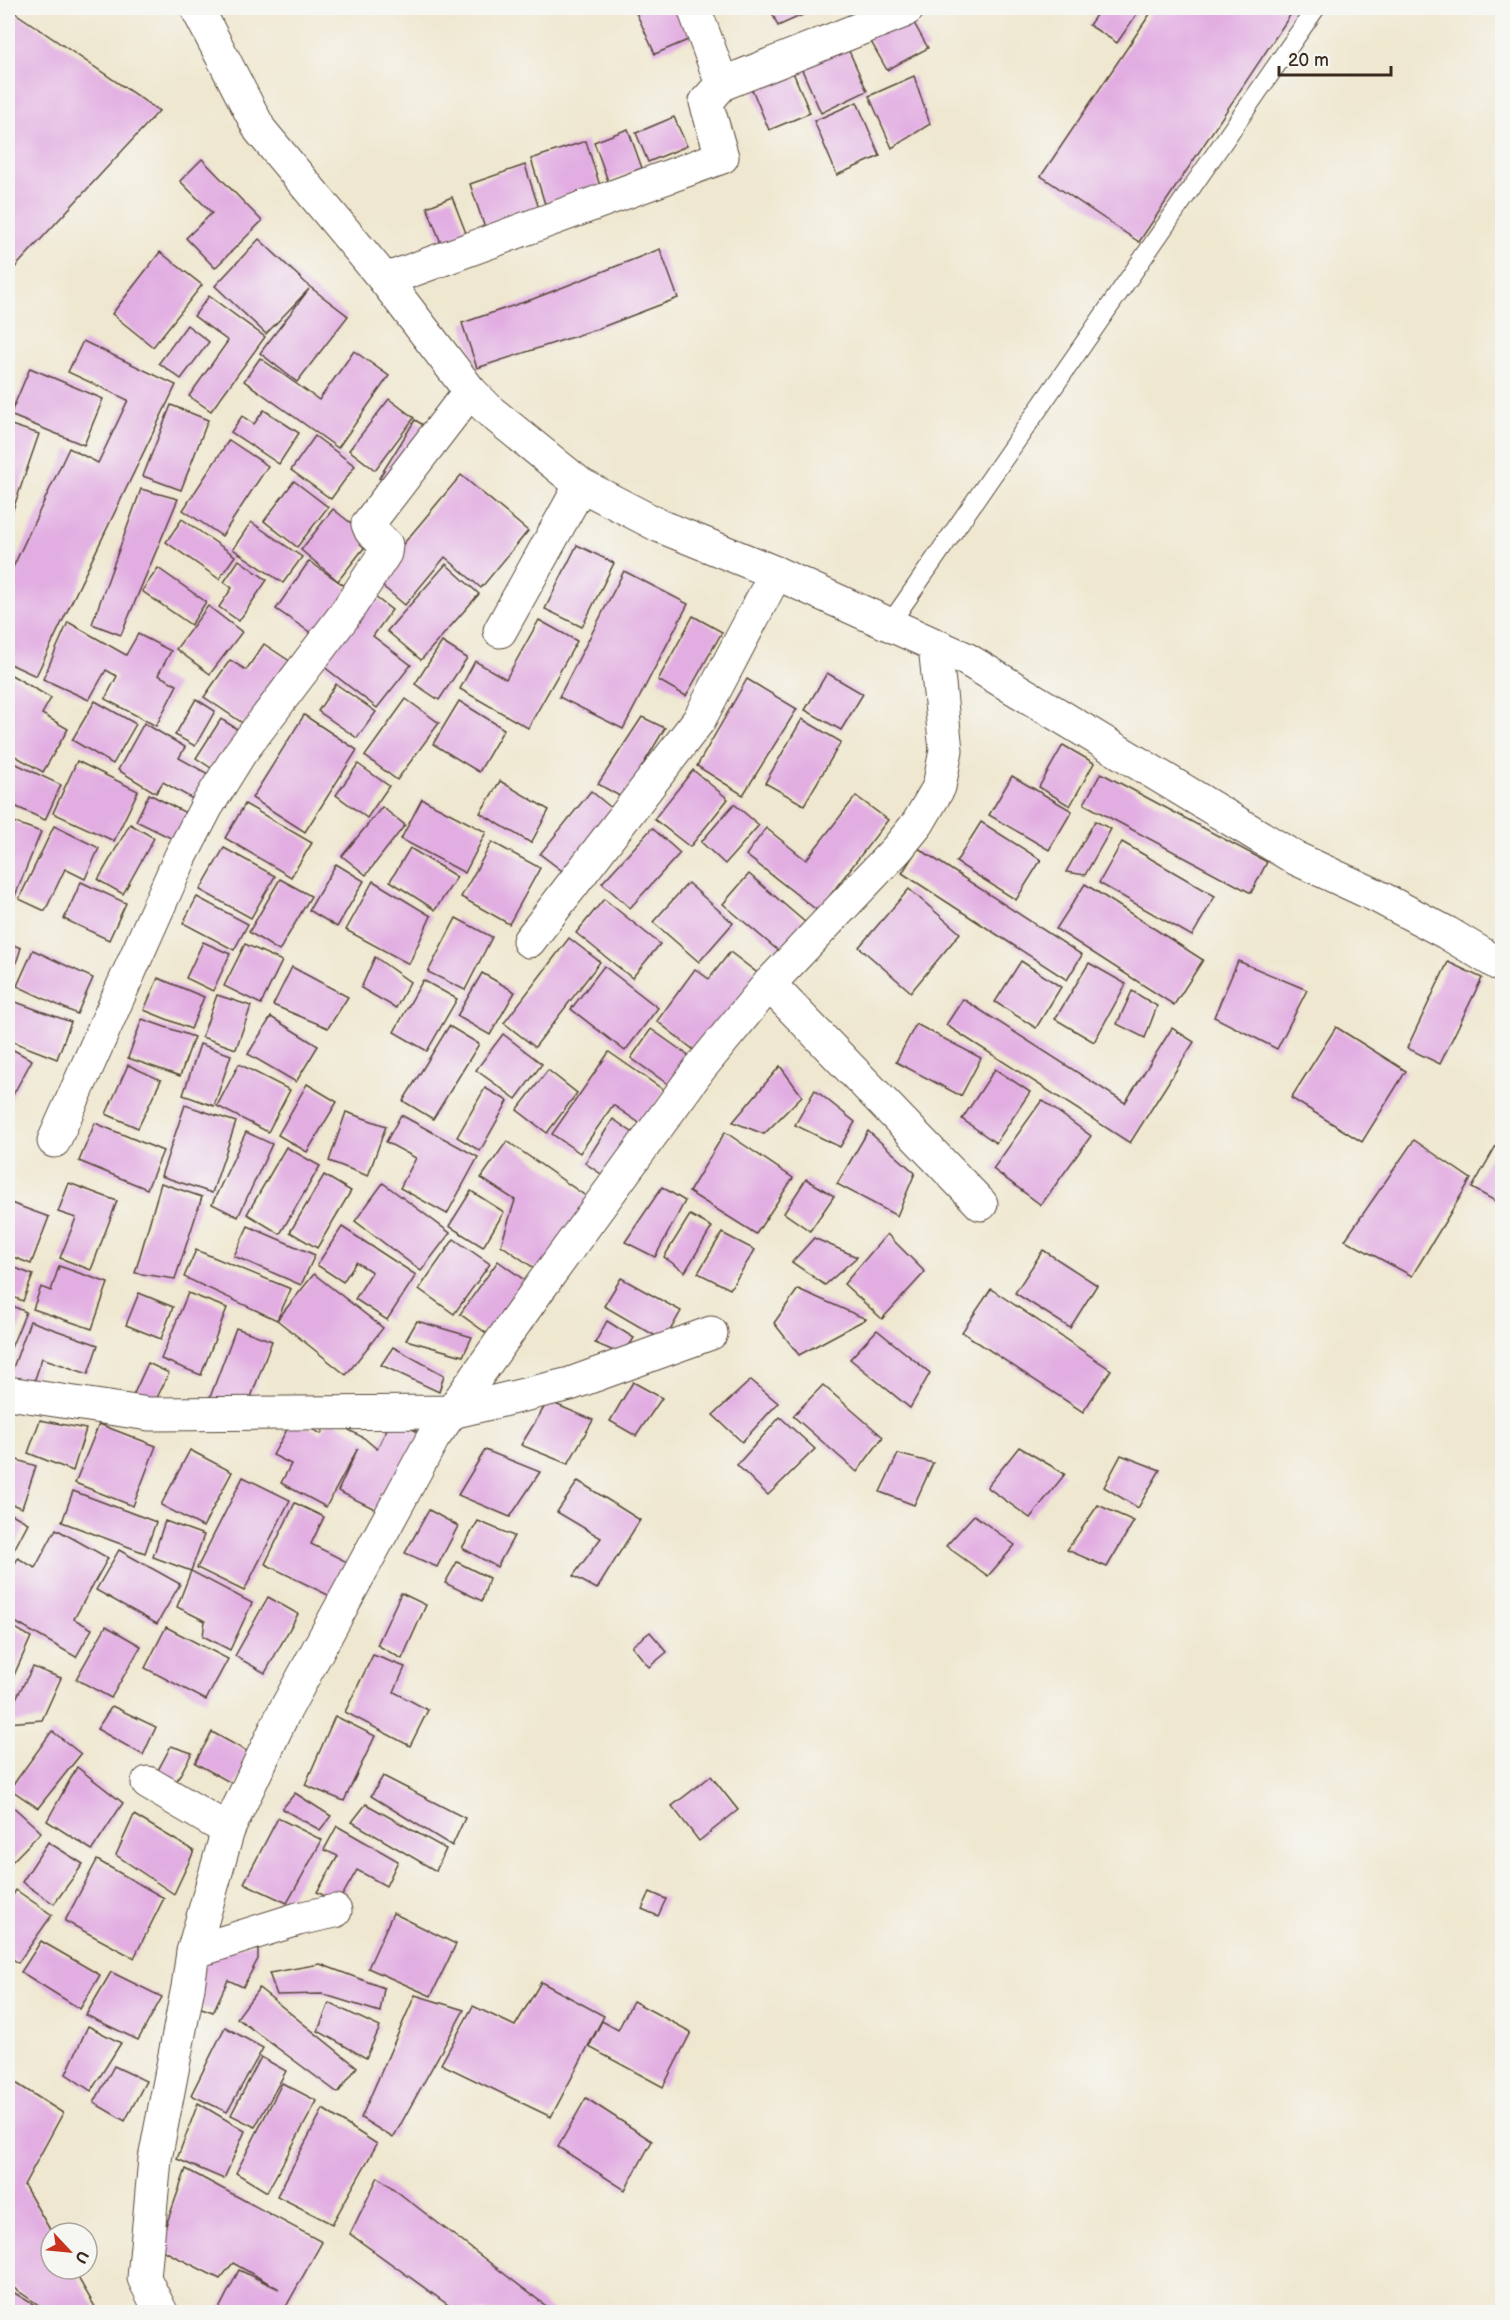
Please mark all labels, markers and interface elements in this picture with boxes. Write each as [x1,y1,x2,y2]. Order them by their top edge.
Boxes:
scale bar [1279,39,1392,77]
text: 20 m [1288,50,1329,71]
north arrow [39,2221,99,2281]
text: U [70,2248,92,2266]

